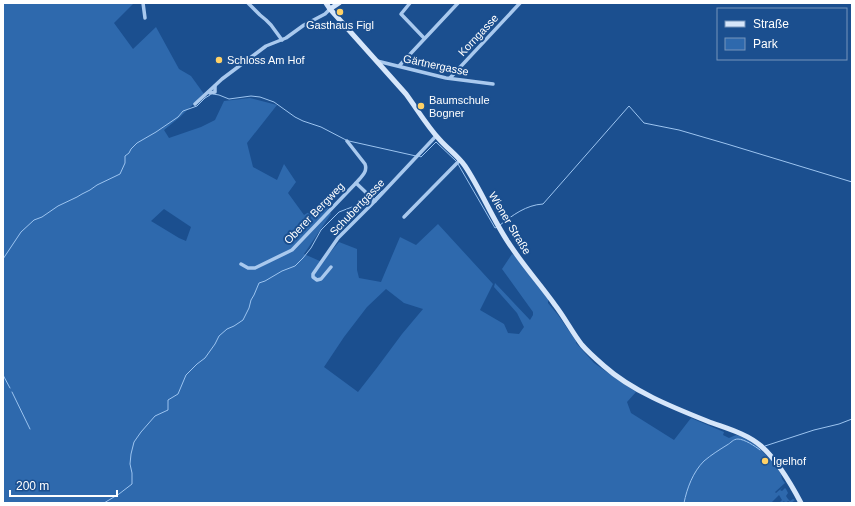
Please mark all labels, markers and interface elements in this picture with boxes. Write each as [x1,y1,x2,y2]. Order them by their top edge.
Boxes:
marker: Gasthaus Figl [335,7,345,17]
legend [717,8,847,60]
street label: Korngasse [456,12,500,58]
text: Straße [753,17,789,31]
place label: Gasthaus Figl [306,19,374,31]
text: Park [753,37,779,51]
street label: Gärtnergasse [402,52,470,78]
place label: Schloss Am Hof [227,54,306,66]
marker: Schloss Am Hof [214,55,224,65]
place label: Baumschule Bogner [429,94,490,119]
marker: Baumschule Bogner [416,101,426,111]
street label: Schubertgasse [327,176,387,238]
street label: Oberer Bergweg [282,180,346,246]
street label: Wiener Straße [487,190,533,256]
place label: Igelhof [773,455,807,467]
marker: Igelhof [760,456,770,466]
scale bar [10,472,117,498]
text: 200 m [16,479,49,493]

